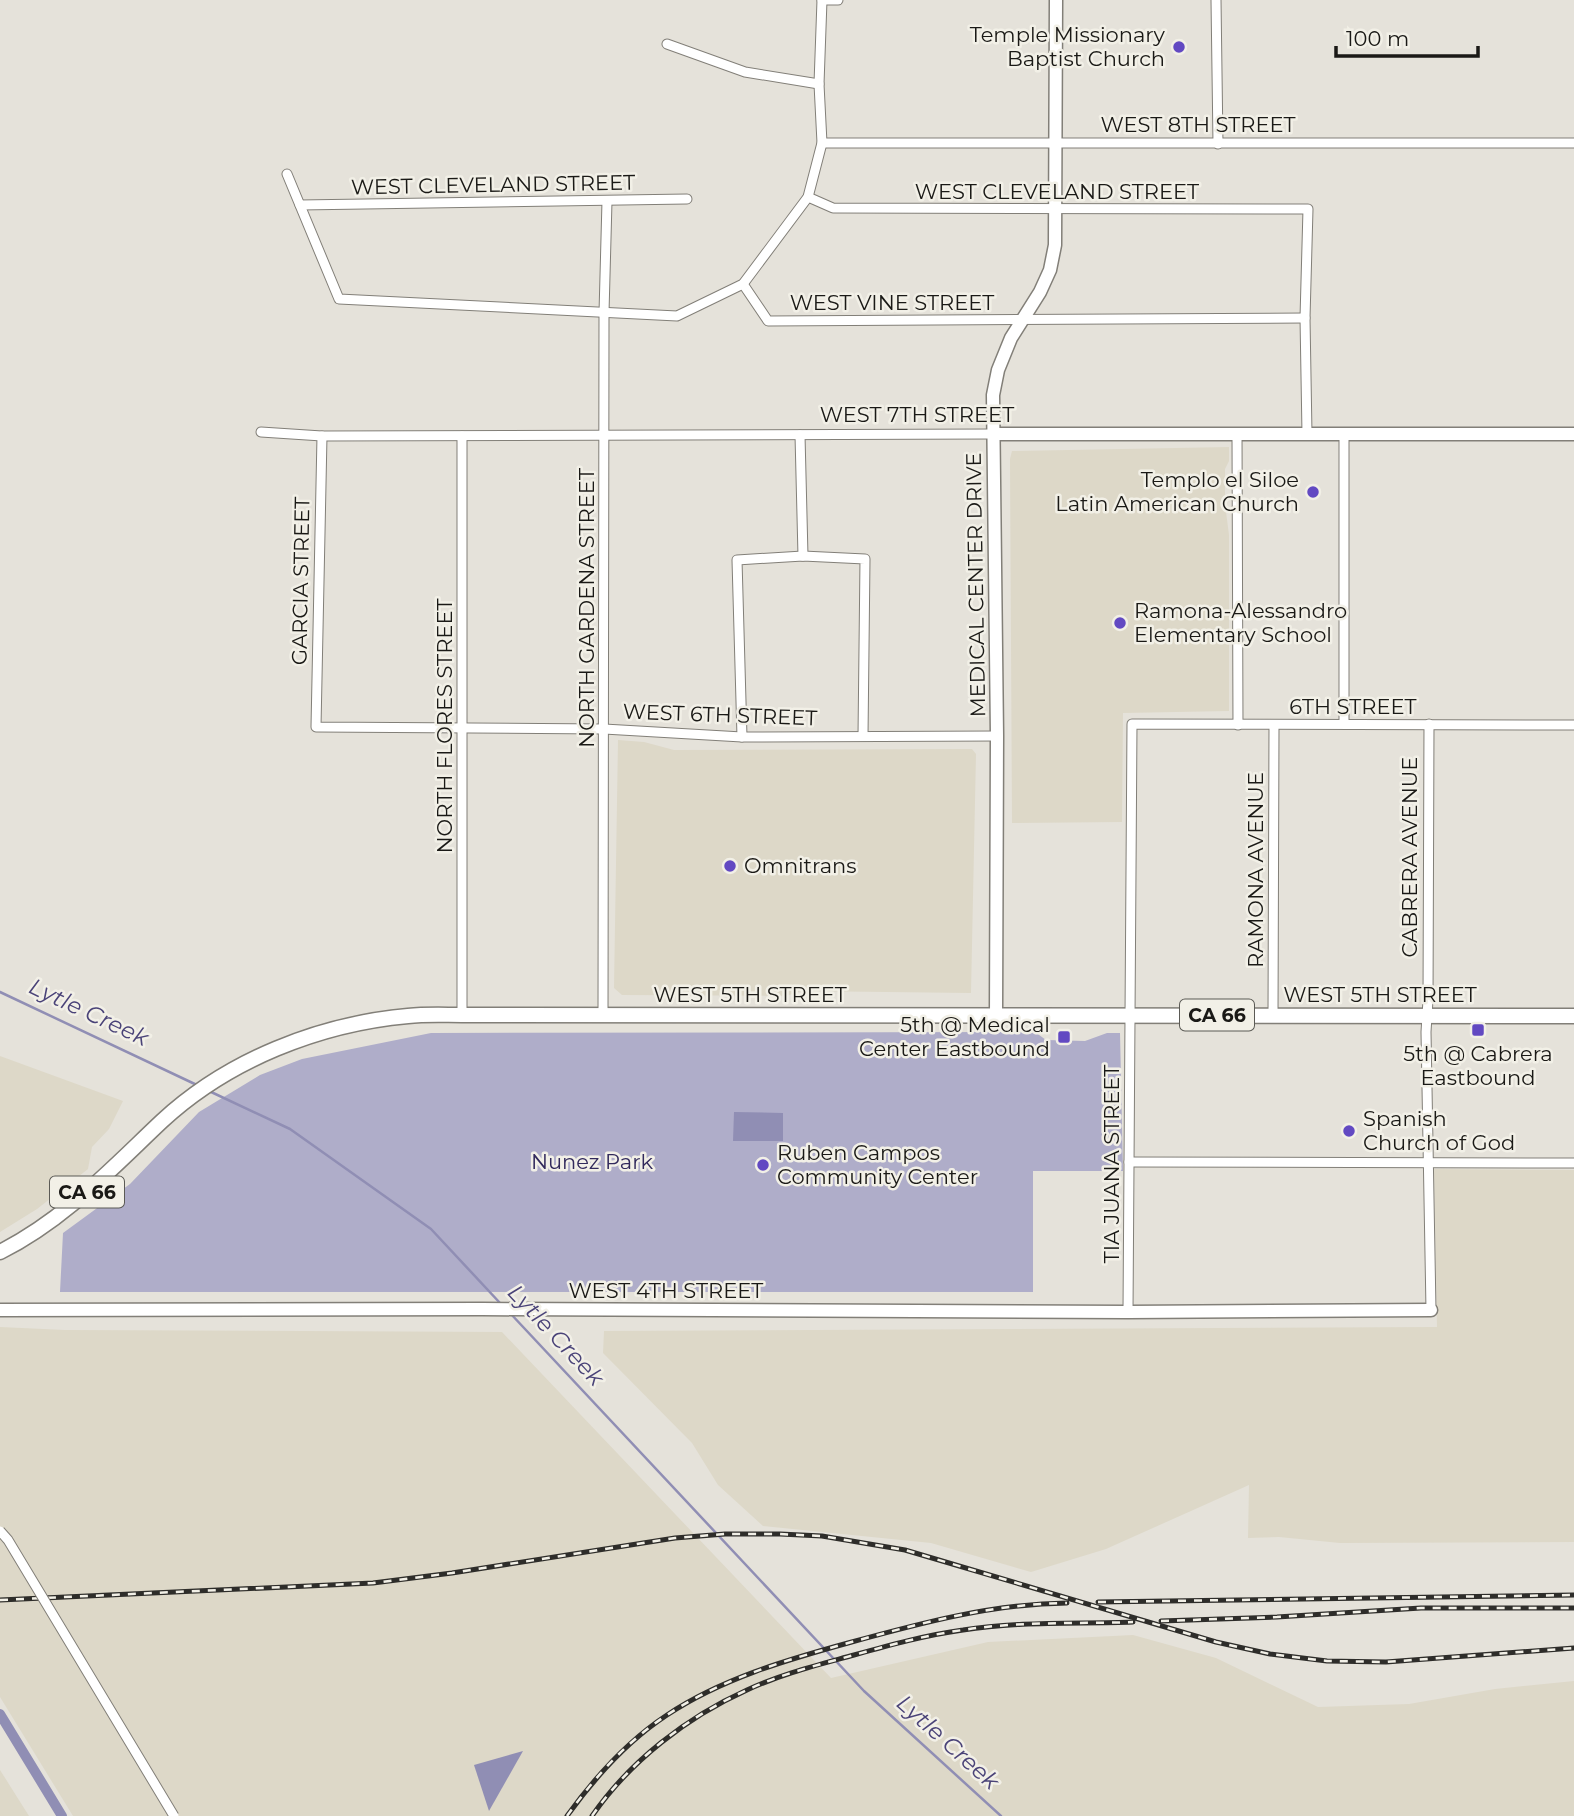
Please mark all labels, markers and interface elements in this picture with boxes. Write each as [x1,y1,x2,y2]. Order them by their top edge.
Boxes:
scale bar [1336,14,1478,58]
place label: Temple Missionary Baptist Church [970,22,1166,71]
text: 100 m [1346,26,1409,51]
marker: Temple Missionary Baptist Church [1171,39,1187,55]
street label: WEST 8TH STREET [1100,112,1296,137]
street label: WEST CLEVELAND STREET [351,170,635,199]
street label: WEST CLEVELAND STREET [915,179,1199,204]
street label: WEST VINE STREET [790,290,994,315]
street label: WEST 7TH STREET [820,402,1014,427]
street label: MEDICAL CENTER DRIVE [961,452,990,718]
place label: Templo el Siloe Latin American Church [1055,467,1299,516]
street label: NORTH GARDENA STREET [574,468,599,748]
marker: Templo el Siloe Latin American Church [1305,484,1321,500]
street label: GARCIA STREET [287,497,314,665]
street label: NORTH FLORES STREET [432,598,457,854]
place label: Ramona-Alessandro Elementary School [1134,598,1347,647]
marker: Ramona-Alessandro Elementary School [1112,615,1128,631]
street label: 6TH STREET [1289,694,1417,719]
street label: WEST 6TH STREET [622,699,818,730]
street label: CABRERA AVENUE [1397,757,1422,957]
street label: RAMONA AVENUE [1243,772,1268,968]
place label: Omnitrans [744,853,857,878]
marker: Omnitrans [722,858,738,874]
water label: Lytle Creek [25,972,154,1052]
street label: WEST 5TH STREET [653,982,847,1007]
street label: WEST 5TH STREET [1283,982,1477,1007]
road number: CA 66 [1180,1000,1254,1030]
place label: 5th @ Medical Center Eastbound [859,1012,1050,1061]
marker: 5th @ Cabrera Eastbound [1470,1022,1486,1038]
marker: 5th @ Medical Center Eastbound [1056,1029,1072,1045]
place label: 5th @ Cabrera Eastbound [1403,1041,1553,1090]
street label: TIA JUANA STREET [1099,1065,1124,1263]
place label: Spanish Church of God [1363,1106,1515,1155]
marker: Spanish Church of God [1341,1123,1357,1139]
place label: Ruben Campos Community Center [777,1140,978,1189]
park label: Nunez Park [531,1149,654,1174]
marker: Ruben Campos Community Center [755,1157,771,1173]
road number: CA 66 [50,1176,124,1208]
water label: Lytle Creek [502,1278,611,1393]
street label: WEST 4TH STREET [569,1278,763,1303]
water label: Lytle Creek [891,1689,1006,1796]

